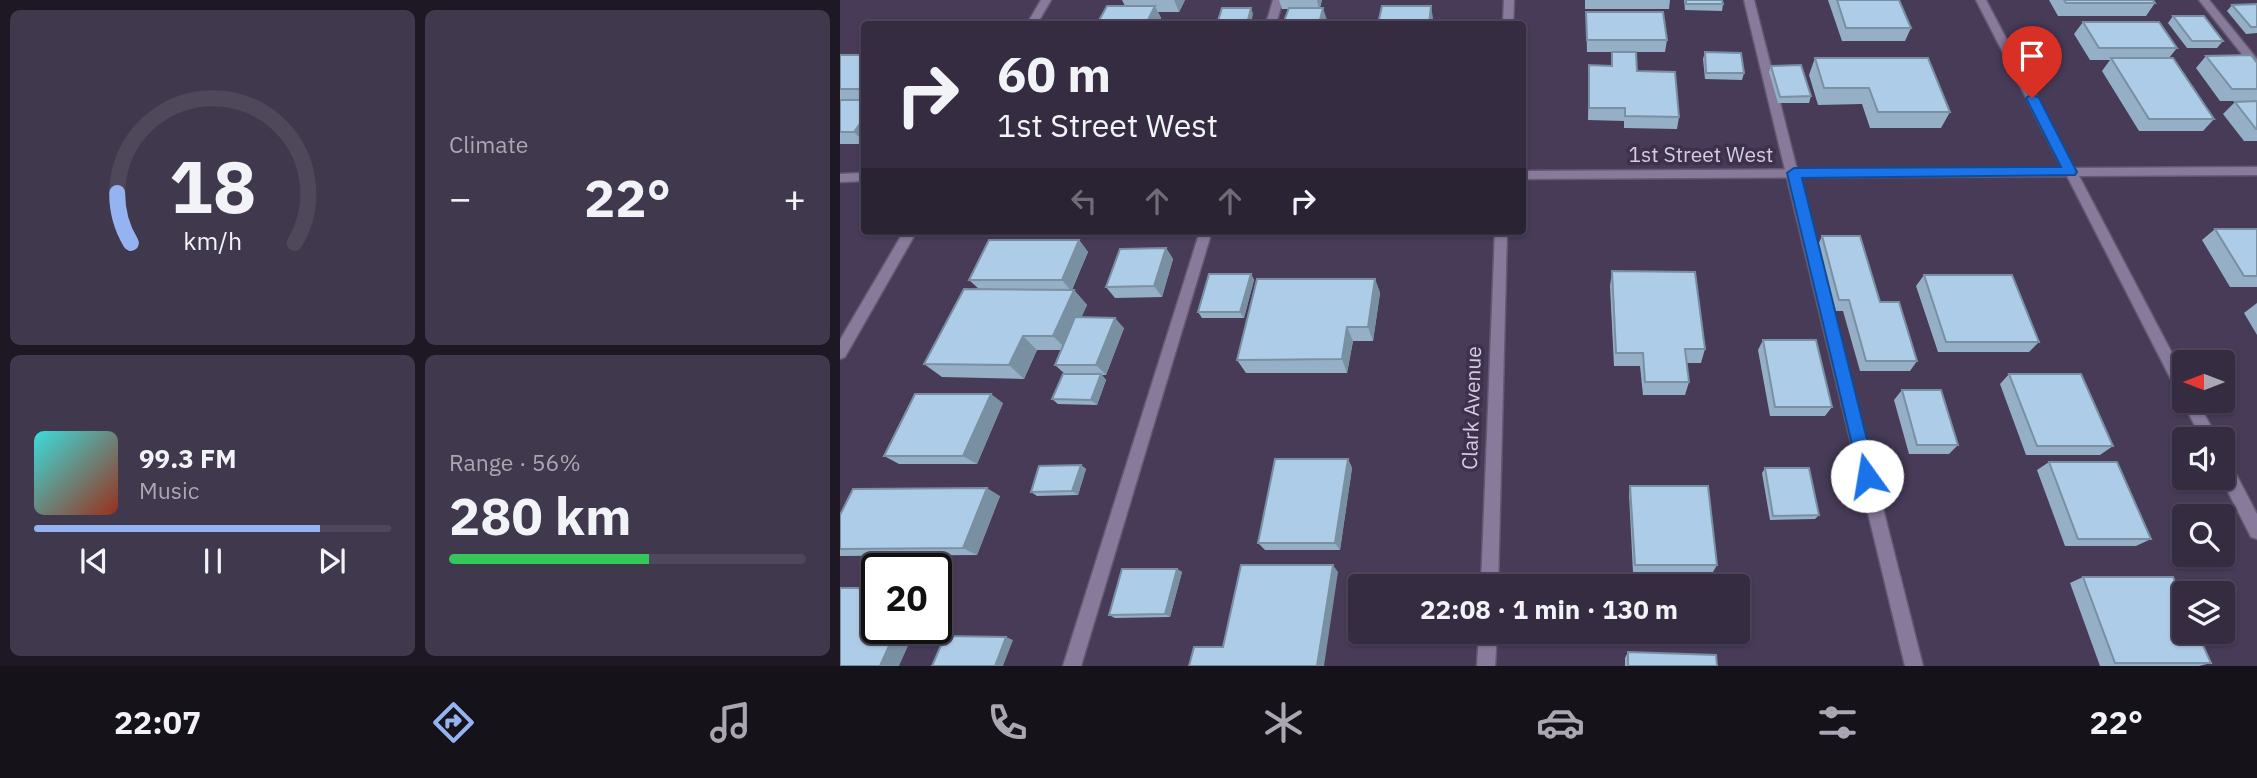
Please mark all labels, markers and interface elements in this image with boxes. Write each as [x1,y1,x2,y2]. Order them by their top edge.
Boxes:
pin [2002,26,2062,98]
icon: arrive [2013,37,2051,75]
text: 60 m [997,42,1111,105]
icon: right [882,49,973,140]
text: 1st Street West [997,104,1218,146]
text: Climate [449,129,528,159]
text: 18 [169,139,256,234]
street label: 1st Street West [1629,140,1773,168]
text: 22° [584,164,671,231]
text: − [449,173,472,222]
text: + [783,173,806,222]
icon: left [1065,182,1103,220]
icon: ahead [1138,182,1176,220]
icon: ahead [1211,182,1249,220]
icon: right [1284,182,1322,220]
text: km/h [183,224,242,257]
street label: Clark Avenue [1455,346,1487,470]
north arrow [2172,350,2235,413]
map controls [2172,350,2235,644]
button: sound [2172,427,2235,490]
position arrow [1830,439,1904,513]
text: 99.3 FM [139,441,237,475]
text: Range · 56% [449,447,581,477]
text: Music [139,475,199,505]
text: 280 km [449,482,631,549]
button: search [2172,504,2235,567]
icon: previous [75,542,113,580]
icon: pause [194,542,232,580]
icon: next [313,542,351,580]
speed limit sign: 20 [861,553,952,644]
button: layers [2172,581,2235,644]
text: 22:08 · 1 min · 130 m [1420,592,1678,626]
icon: directions [429,698,478,747]
icon: music [706,698,755,747]
icon: phone [983,698,1032,747]
icon: climate [1259,698,1308,747]
icon: car [1536,698,1585,747]
icon: filters [1813,698,1862,747]
text: 22:07 [114,701,201,743]
text: 22° [2090,701,2143,743]

